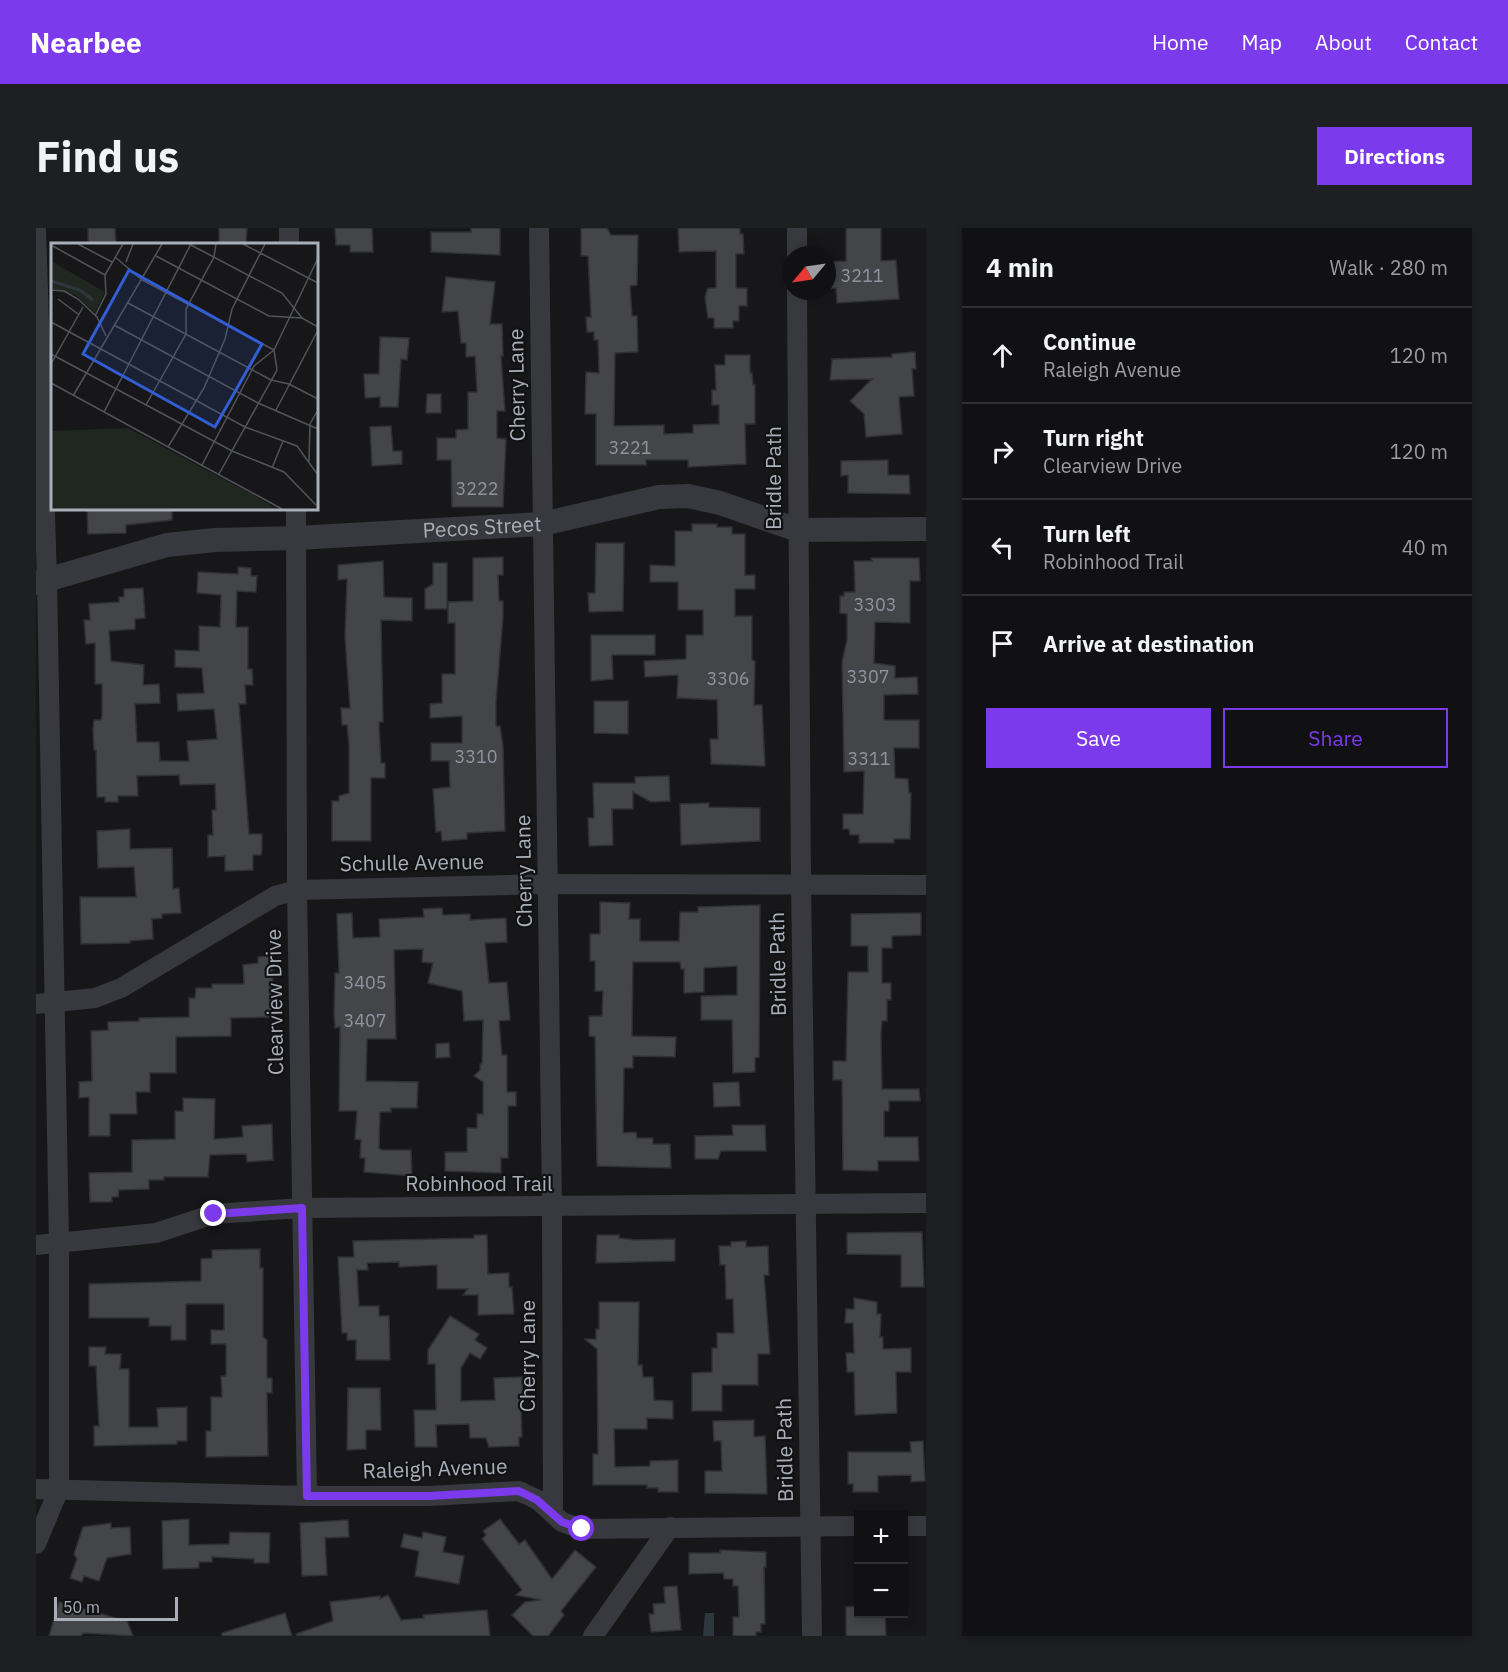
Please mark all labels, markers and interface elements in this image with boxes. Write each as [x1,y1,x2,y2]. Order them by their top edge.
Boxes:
text: Nearbee [30,24,142,61]
text: Home [1152,28,1209,56]
text: Map [1242,28,1282,56]
text: About [1315,28,1372,56]
text: Contact [1405,28,1478,56]
button: Directions [1317,127,1472,185]
text: Find us [36,129,179,184]
inset map [51,243,318,510]
north arrow [782,246,836,300]
text: 4 min [986,250,1054,284]
text: Walk · 280 m [1330,254,1448,281]
house number: 3211 [840,264,884,287]
text: Continue [1043,327,1136,356]
street label: Cherry Lane [501,328,531,442]
icon: ahead [986,339,1019,372]
text: 120 m [1390,342,1448,369]
text: Raleigh Avenue [1043,356,1181,383]
text: Turn right [1043,423,1144,452]
street label: Bridle Path [759,426,787,530]
icon: right [986,435,1019,468]
house number: 3221 [608,436,652,459]
text: 120 m [1390,438,1448,465]
text: Clearview Drive [1043,452,1182,479]
house number: 3222 [455,477,499,500]
street label: Pecos Street [422,509,542,544]
text: Turn left [1043,519,1131,548]
icon: left [986,531,1019,564]
text: 40 m [1402,534,1448,561]
text: Robinhood Trail [1043,548,1184,575]
house number: 3303 [853,593,897,616]
icon: arrive [986,627,1019,660]
text: Arrive at destination [1043,629,1254,658]
house number: 3307 [846,665,890,688]
house number: 3306 [706,667,750,690]
button: Save [986,708,1211,768]
button: Share [1223,708,1448,768]
house number: 3310 [454,745,498,768]
house number: 3311 [847,747,891,770]
street label: Cherry Lane [508,814,538,928]
street label: Schulle Avenue [339,847,484,877]
street label: Bridle Path [762,912,792,1016]
street label: Clearview Drive [259,929,289,1075]
house number: 3405 [343,971,387,994]
house number: 3407 [343,1009,387,1032]
street label: Robinhood Trail [405,1169,553,1197]
route end [200,1200,226,1226]
street label: Cherry Lane [513,1300,541,1412]
street label: Bridle Path [769,1398,799,1502]
street label: Raleigh Avenue [362,1451,508,1485]
map controls [854,1510,908,1618]
button: + [854,1510,908,1564]
route start [568,1515,594,1541]
button: − [854,1564,908,1618]
scale bar [54,1594,178,1622]
text: 50 m [63,1597,100,1617]

